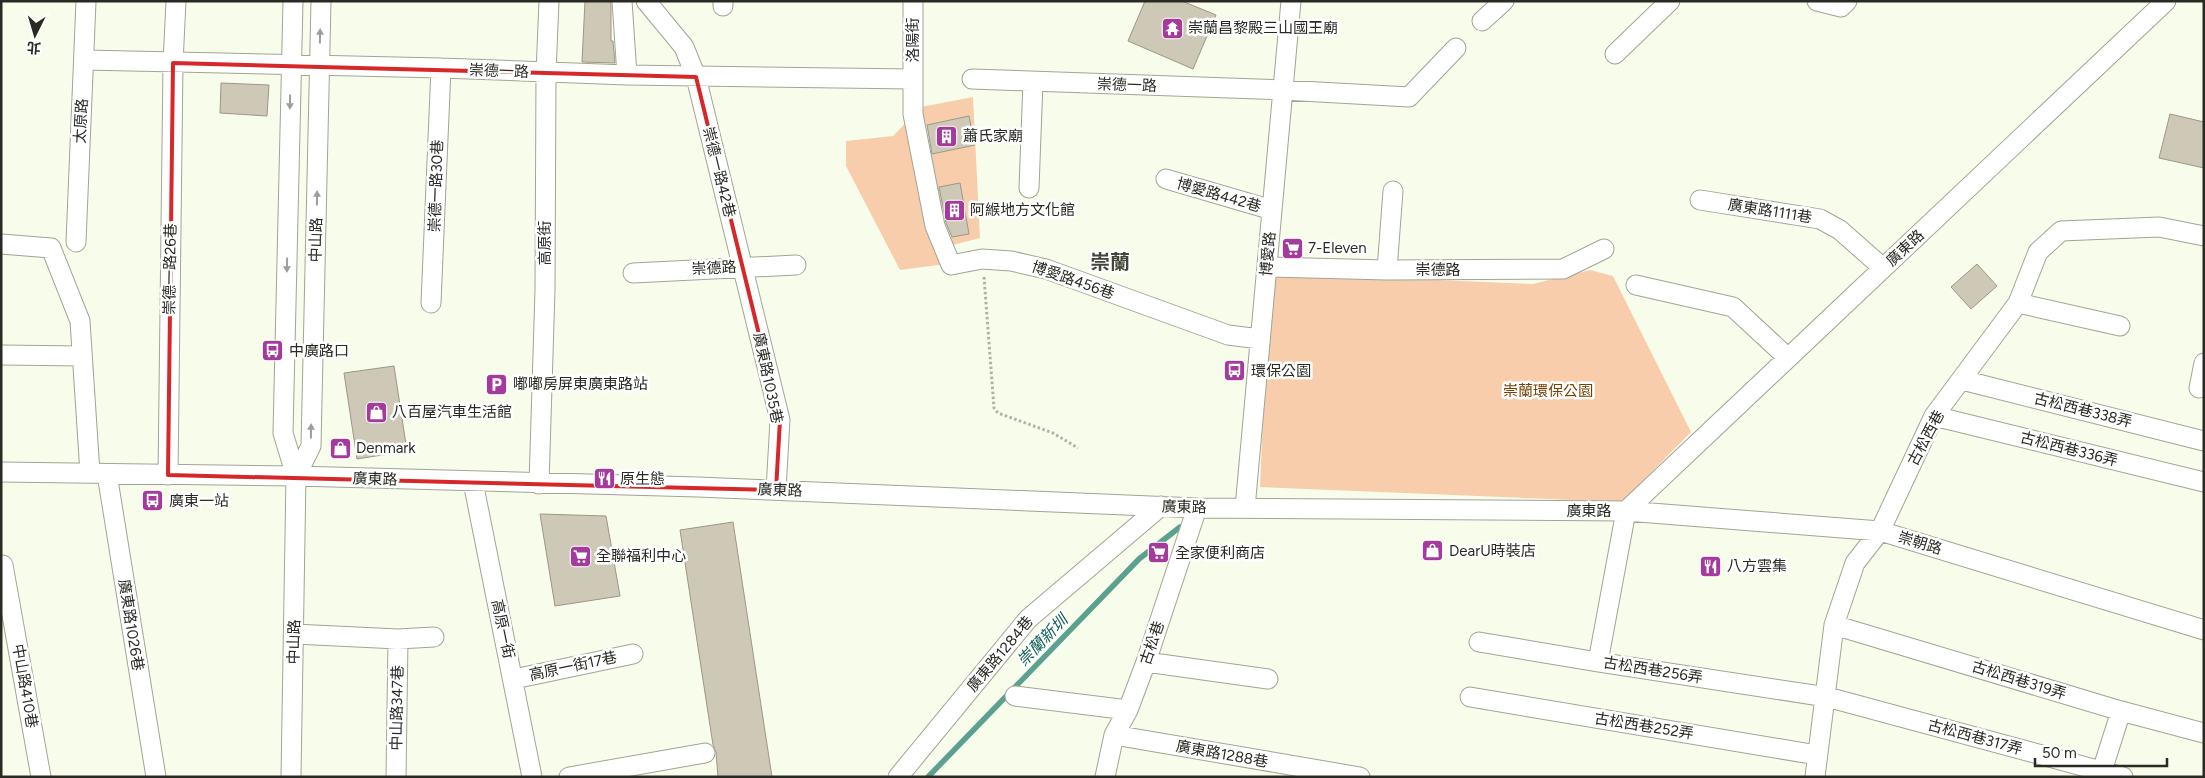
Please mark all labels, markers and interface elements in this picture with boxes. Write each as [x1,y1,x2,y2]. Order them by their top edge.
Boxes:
north arrow [10,10,60,60]
temple icon: 崇蘭昌黎殿三山國王廟 [1160,16,1184,40]
street label: 洛陽街 [904,17,922,63]
place label: 崇蘭昌黎殿三山國王廟 [1188,19,1338,37]
one-way arrow [316,28,324,44]
text: 北 [26,38,42,57]
street label: 崇德一路 [469,61,529,81]
street label: 崇德一路 [1097,75,1157,95]
one-way arrow [286,95,294,111]
street label: 太原路 [71,98,91,144]
building icon: 蕭氏家廟 [935,124,959,148]
street label: 崇德一路42巷 [699,125,739,219]
place label: 蕭氏家廟 [963,127,1023,145]
street label: 崇德一路30巷 [425,139,447,233]
street label: 博愛路442巷 [1175,174,1263,216]
one-way arrow [313,190,321,206]
street label: 廣東路1111巷 [1727,195,1813,227]
building icon: 阿緱地方文化館 [942,198,966,222]
place label: 阿緱地方文化館 [970,201,1075,219]
street label: 中山路 [307,217,325,263]
street label: 高原街 [536,220,554,266]
street label: 崇德一路26巷 [160,223,180,315]
street label: 廣東路 [1882,226,1928,270]
street label: 博愛路 [1257,231,1279,277]
supermarket icon: 7-Eleven [1280,236,1304,260]
place label: 7-Eleven [1308,239,1367,257]
district label: 崇蘭 [1090,250,1130,274]
one-way arrow [283,257,291,273]
street label: 博愛路456巷 [1029,257,1117,303]
street label: 崇德路 [691,258,737,278]
street label: 崇德路 [1415,261,1461,279]
street label: 廣東路1035巷 [750,331,786,425]
bus stop icon: 中廣路口 [261,339,285,363]
place label: 中廣路口 [289,342,349,360]
bus stop icon: 環保公園 [1223,359,1247,383]
place label: 環保公園 [1251,362,1311,380]
parking icon: 嘟嘟房屏東廣東路站 [485,372,509,396]
place label: 嘟嘟房屏東廣東路站 [513,375,648,393]
park label: 崇蘭環保公園 [1503,382,1593,400]
street label: 古松西巷338弄 [2032,389,2134,431]
shop icon: 八百屋汽車生活館 [364,400,388,424]
place label: 八百屋汽車生活館 [392,403,512,421]
street label: 古松西巷 [1904,407,1948,469]
one-way arrow [308,423,316,439]
street label: 古松西巷336弄 [2018,428,2120,470]
shop icon: Denmark [328,436,352,460]
place label: Denmark [356,439,416,457]
restaurant icon: 原生態 [592,467,616,491]
street label: 廣東路 [352,469,398,489]
place label: 原生態 [620,470,665,488]
street label: 廣東路 [757,480,803,500]
bus stop icon: 廣東一站 [141,489,165,513]
place label: 廣東一站 [169,492,229,510]
street label: 廣東路 [1161,498,1207,516]
street label: 廣東路 [1566,502,1612,520]
street label: 崇朝路 [1896,528,1944,558]
shop icon: DearU時裝店 [1421,539,1445,563]
supermarket icon: 全家便利商店 [1147,541,1171,565]
place label: DearU時裝店 [1449,542,1536,560]
supermarket icon: 全聯福利中心 [568,544,592,568]
place label: 全家便利商店 [1175,544,1265,562]
place label: 全聯福利中心 [596,547,686,565]
restaurant icon: 八方雲集 [1699,554,1723,578]
place label: 八方雲集 [1727,557,1787,575]
street label: 廣東路1026巷 [115,578,147,672]
street label: 高原一街 [488,598,518,660]
water label: 崇蘭新圳 [1013,609,1073,670]
street label: 廣東路1284巷 [963,613,1037,695]
street label: 中山路 [285,619,303,665]
street label: 古松巷 [1136,619,1168,667]
street label: 中山路410巷 [9,643,41,729]
street label: 高原一街17巷 [527,648,619,684]
street label: 古松西巷256弄 [1602,653,1704,687]
street label: 古松西巷319弄 [1970,657,2068,703]
street label: 中山路347巷 [387,665,407,751]
street label: 古松西巷252弄 [1593,709,1695,743]
street label: 古松西巷317弄 [1926,716,2024,758]
scale bar [2035,736,2168,768]
street label: 廣東路1288巷 [1175,737,1269,771]
text: 50 m [2042,744,2077,762]

